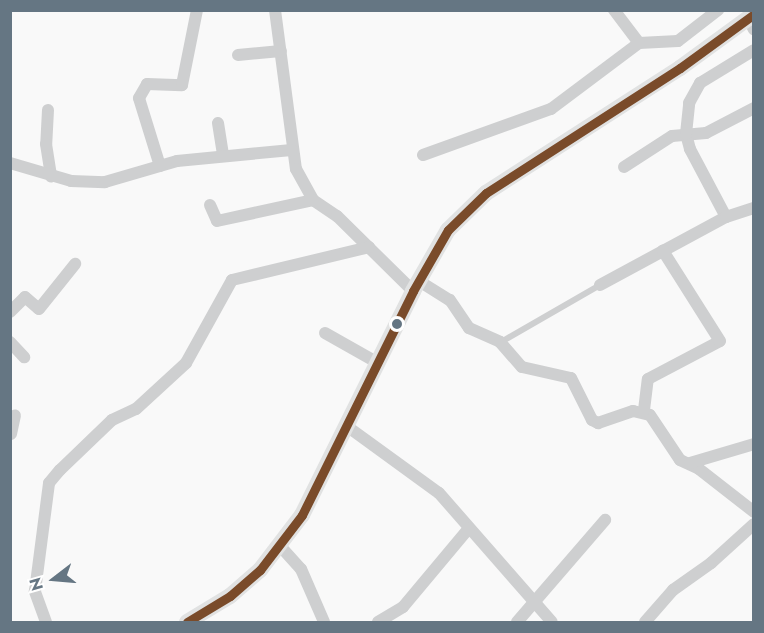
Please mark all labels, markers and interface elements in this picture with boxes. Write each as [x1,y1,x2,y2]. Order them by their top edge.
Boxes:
unlabelled marker [391,318,403,330]
north arrow [24,549,84,609]
text: N [23,575,49,593]

